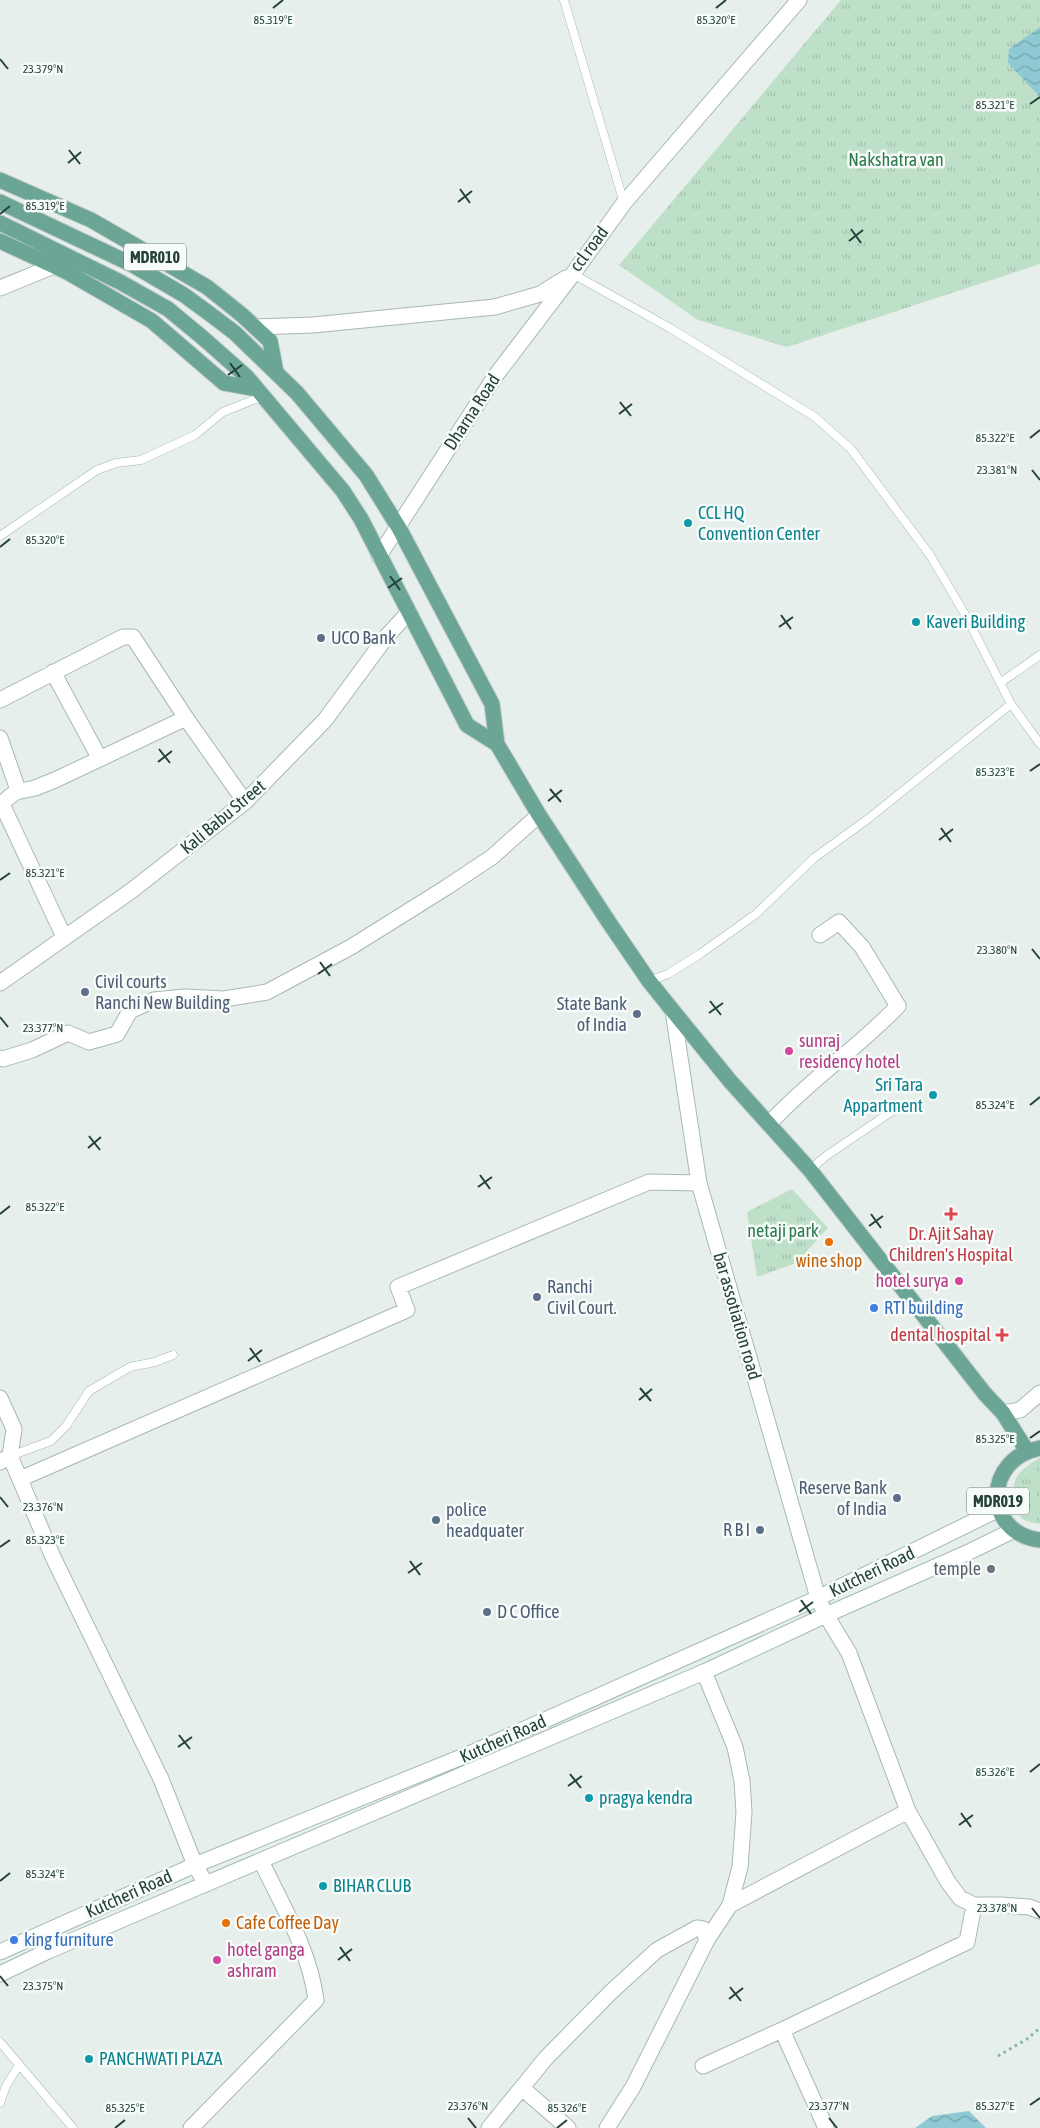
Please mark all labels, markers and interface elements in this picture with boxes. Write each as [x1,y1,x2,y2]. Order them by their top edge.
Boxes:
text: 85.319°E [254,13,292,27]
text: 85.320°E [697,13,735,27]
text: 23.379°N [23,62,63,76]
text: 85.321°E [976,98,1014,112]
park label: Nakshatra van [848,149,944,170]
text: 85.319°E [26,199,64,213]
street label: ccl road [565,222,612,275]
road number: MDR010 [124,243,186,270]
street label: Dharna Road [439,370,504,454]
text: 85.322°E [976,431,1014,445]
text: 23.381°N [977,463,1017,477]
place label: CCL HQ Convention Center [698,502,821,544]
marker: CCL HQ Convention Center [682,517,694,529]
text: 85.320°E [26,533,64,547]
place label: Kaveri Building [926,611,1026,632]
marker: Kaveri Building [910,616,922,628]
place label: UCO Bank [331,627,396,648]
marker: UCO Bank [315,632,327,644]
text: 85.323°E [976,765,1014,779]
street label: Kali Babu Street [176,775,269,858]
text: 85.321°E [26,866,64,880]
text: 23.380°N [977,943,1017,957]
place label: Civil courts Ranchi New Building [95,971,230,1013]
marker: Civil courts Ranchi New Building [79,986,91,998]
place label: State Bank of India [557,993,627,1035]
marker: State Bank of India [631,1008,643,1020]
text: 23.377°N [23,1021,63,1035]
place label: sunraj residency hotel [799,1030,900,1072]
marker: sunraj residency hotel [783,1045,795,1057]
place label: Sri Tara Appartment [843,1074,923,1116]
marker: Sri Tara Appartment [927,1089,939,1101]
text: 85.324°E [976,1098,1014,1112]
text: 85.322°E [26,1200,64,1214]
marker: Dr. Ajit Sahay Children's Hospital [944,1207,958,1221]
park label: netaji park [747,1220,819,1241]
place label: Dr. Ajit Sahay Children's Hospital [889,1223,1013,1265]
marker: wine shop [823,1236,835,1248]
street label: bar assotiation road [709,1250,766,1382]
place label: wine shop [796,1250,862,1271]
place label: hotel surya [875,1270,949,1291]
marker: hotel surya [953,1275,965,1287]
place label: Ranchi Civil Court. [547,1276,617,1318]
marker: Ranchi Civil Court. [531,1291,543,1303]
place label: RTI building [884,1297,963,1318]
marker: RTI building [868,1302,880,1314]
place label: dental hospital [890,1324,991,1345]
marker: dental hospital [995,1328,1009,1342]
text: 85.325°E [976,1432,1014,1446]
place label: Reserve Bank of India [799,1477,887,1519]
road number: MDR019 [967,1488,1029,1514]
marker: Reserve Bank of India [891,1492,903,1504]
place label: police headquater [446,1499,525,1541]
text: 23.376°N [23,1500,63,1514]
marker: police headquater [430,1514,442,1526]
place label: R B I [723,1519,750,1540]
marker: R B I [754,1524,766,1536]
text: 85.323°E [26,1533,64,1547]
street label: Kutcheri Road [826,1542,918,1601]
place label: temple [934,1558,981,1579]
marker: temple [985,1563,997,1575]
place label: D C Office [497,1601,559,1622]
marker: D C Office [481,1606,493,1618]
street label: Kutcheri Road [456,1710,549,1767]
text: 85.326°E [976,1765,1014,1779]
place label: pragya kendra [599,1787,693,1808]
marker: pragya kendra [583,1792,595,1804]
street label: Kutcheri Road [82,1865,175,1922]
text: 85.324°E [26,1867,64,1881]
place label: BIHAR CLUB [333,1875,412,1896]
marker: BIHAR CLUB [317,1880,329,1892]
text: 23.378°N [977,1901,1017,1915]
place label: Cafe Coffee Day [236,1912,339,1933]
marker: Cafe Coffee Day [220,1917,232,1929]
place label: king furniture [24,1929,114,1950]
marker: king furniture [8,1934,20,1946]
place label: hotel ganga ashram [227,1939,305,1981]
marker: hotel ganga ashram [211,1954,223,1966]
text: 23.375°N [23,1979,63,1993]
place label: PANCHWATI PLAZA [99,2048,223,2069]
marker: PANCHWATI PLAZA [83,2053,95,2065]
text: 23.376°N [448,2099,488,2113]
text: 23.377°N [809,2099,849,2113]
text: 85.327°E [976,2099,1014,2113]
text: 85.325°E [106,2101,144,2115]
text: 85.326°E [548,2101,586,2115]

